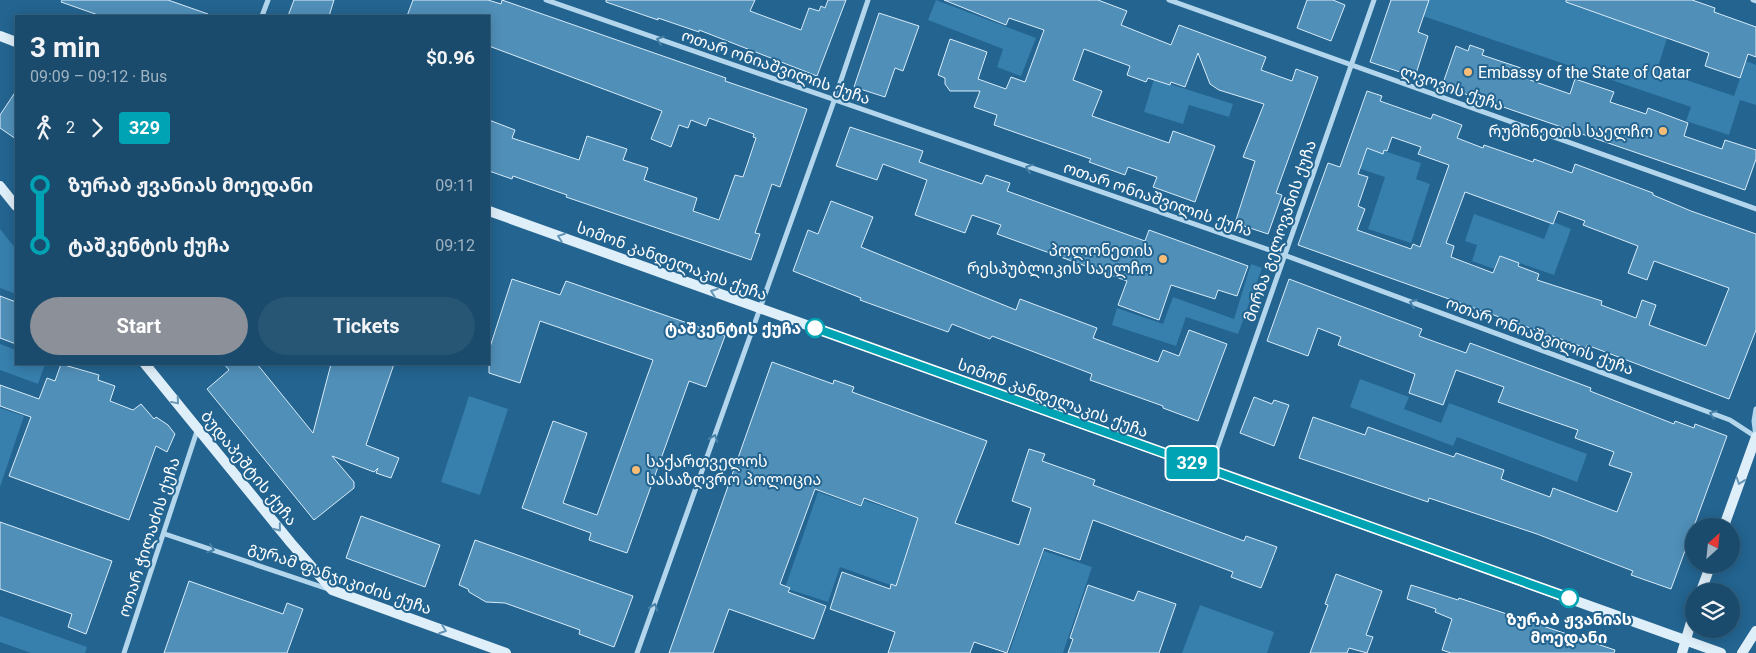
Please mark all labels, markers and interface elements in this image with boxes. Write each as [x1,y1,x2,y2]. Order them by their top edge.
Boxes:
street label: ოთარ ონიაშვილის ქუჩა [679,26,873,109]
text: 3 min [30,31,100,64]
one-way arrow [656,36,665,46]
text: $0.96 [426,46,475,69]
street label: ლვოვის ქუჩა [1397,61,1506,116]
place label: Embassy of the State of Qatar [1478,63,1691,82]
marker: Embassy of the State of Qatar [1462,66,1474,78]
text: 09:09 – 09:12 · Bus [30,67,167,86]
icon: walk [30,114,58,142]
icon: forward [83,114,111,142]
text: 329 [129,117,160,138]
text: 2 [66,118,75,137]
place label: რუმინეთის საელჩო [1489,122,1653,142]
marker: რუმინეთის საელჩო [1657,125,1669,137]
street label: მირზა გელოვანის ქუჩა [1240,138,1321,325]
street label: ოთარ ონიაშვილის ქუჩა [1061,158,1255,241]
one-way arrow [1025,164,1033,174]
text: ზურაბ ჟვანიას მოედანი [68,174,313,197]
text: 09:11 [435,176,475,195]
street label: სიმონ კანდელაკის ქუჩა [574,218,770,305]
one-way arrow [557,233,566,243]
text: ტაშკენტის ქუჩა [68,234,230,257]
text: 09:12 [435,236,475,255]
place label: პოლონეთის რესპუბლიკის საელჩო [967,241,1153,279]
marker: პოლონეთის რესპუბლიკის საელჩო [1157,253,1169,265]
one-way arrow [710,288,719,298]
street label: ოთარ ონიაშვილის ქუჩა [1443,293,1636,380]
button: Start [30,297,248,355]
button: Tickets [258,297,475,355]
one-way arrow [1409,299,1418,309]
marker: ტაშკენტის ქუჩა [805,318,825,338]
place label: ტაშკენტის ქუჩა [665,319,801,338]
street label: სიმონ კანდელაკის ქუჩა [955,355,1151,442]
one-way arrow [170,396,179,405]
street label: ბუდაპეშტის ქუჩა [196,407,301,530]
one-way arrow [1709,410,1718,420]
one-way arrow [708,434,718,442]
line badge: 329 [1163,447,1221,479]
place label: საქართველოს სასაზღვრო პოლიცია [646,452,821,490]
text: 329 [1177,452,1207,473]
street label: ოთარ ჭილაძის ქუჩა [114,455,185,620]
marker: საქართველოს სასაზღვრო პოლიცია [630,464,642,476]
one-way arrow [1736,477,1746,485]
north arrow [1685,518,1740,572]
map controls [1685,518,1740,638]
one-way arrow [273,522,281,531]
street label: გურამ ფანჯიკიძის ქუჩა [246,538,434,618]
one-way arrow [206,544,214,554]
button: layers [1685,583,1740,638]
marker: ზურაბ ჟვანიას მოედანი [1559,588,1579,608]
one-way arrow [648,603,658,612]
place label: ზურაბ ჟვანიას მოედანი [1506,610,1632,648]
one-way arrow [439,624,447,634]

